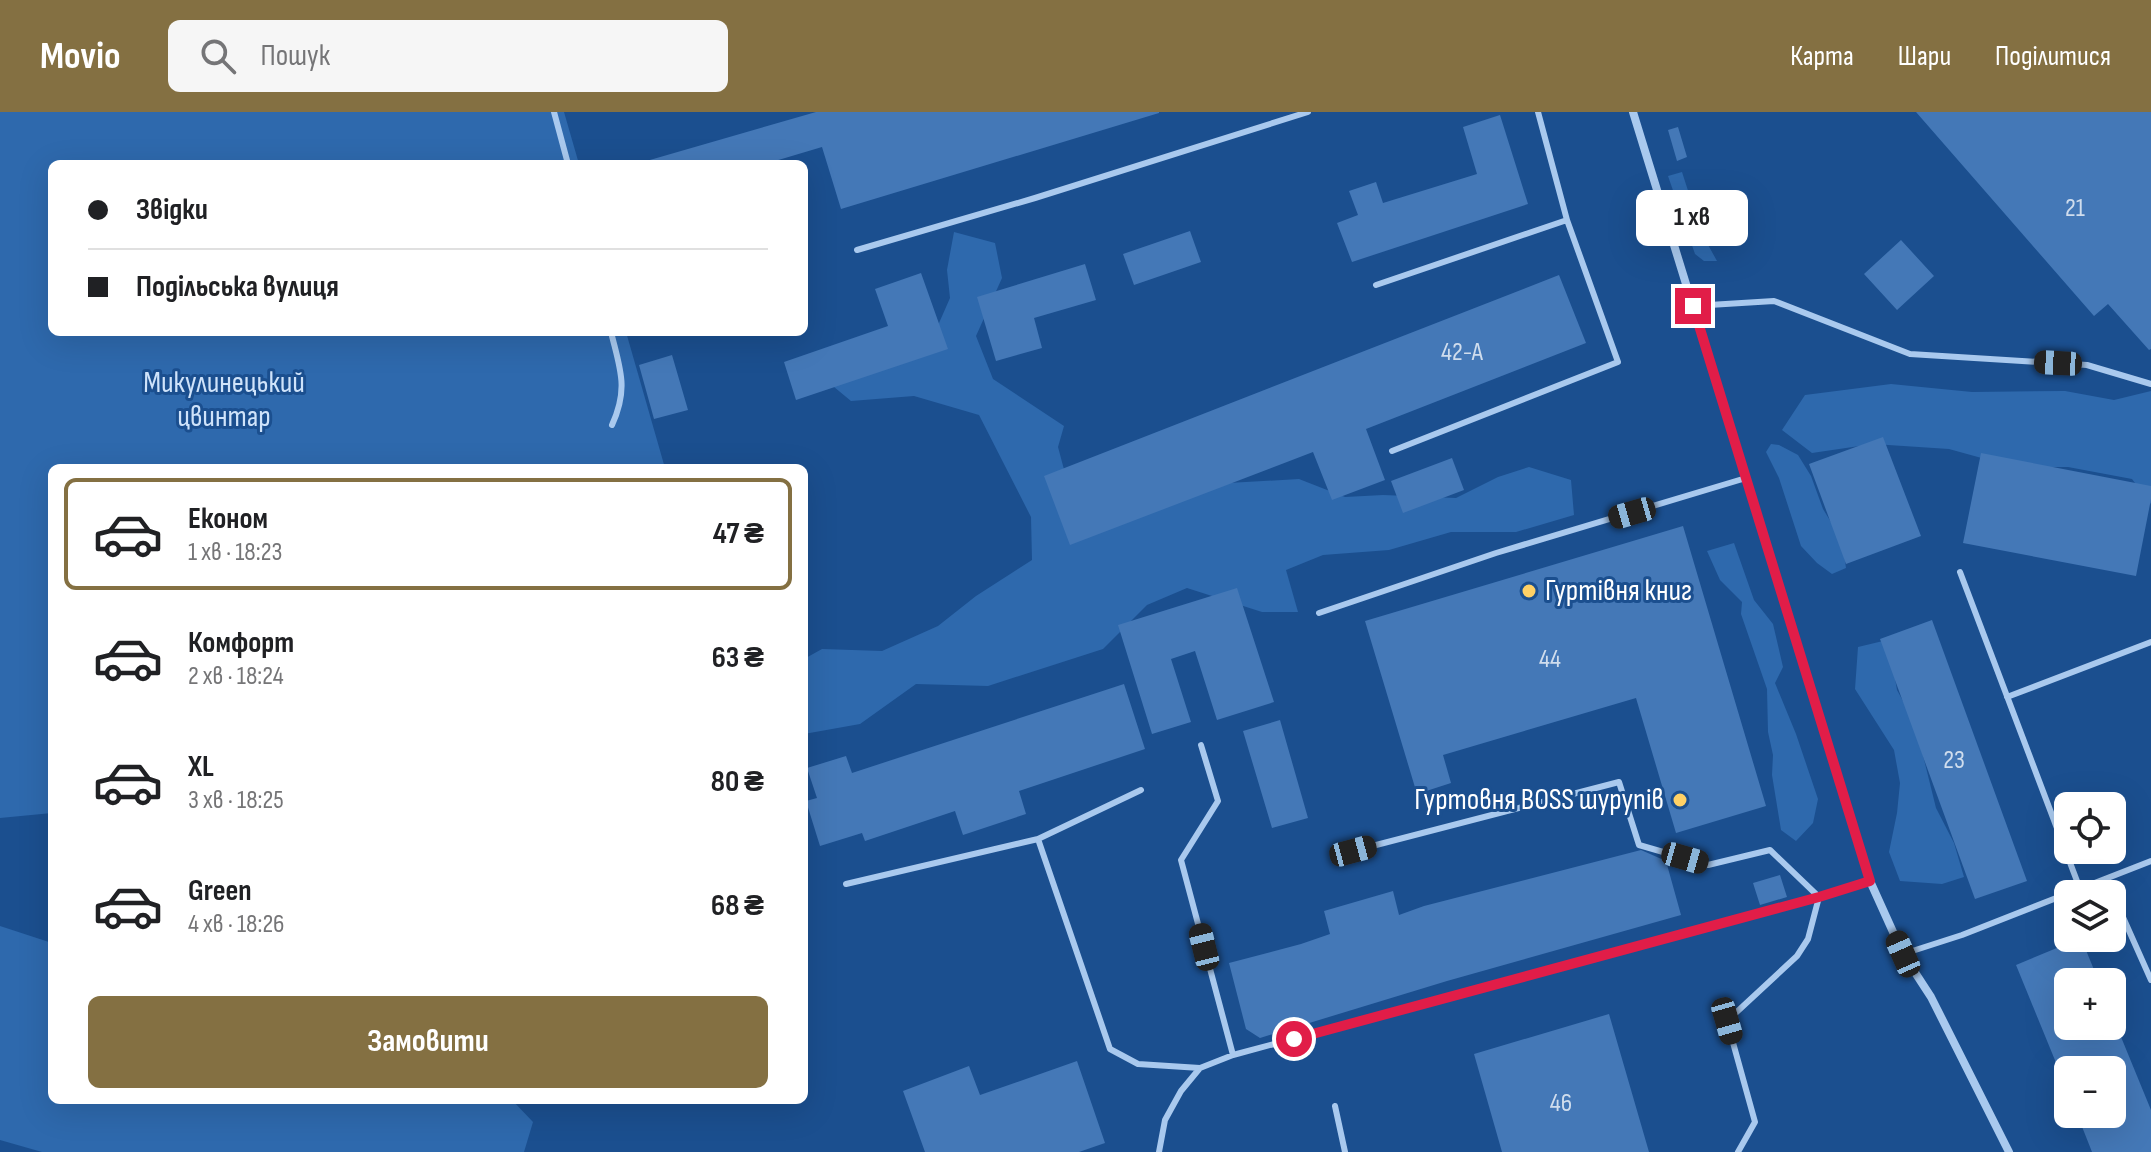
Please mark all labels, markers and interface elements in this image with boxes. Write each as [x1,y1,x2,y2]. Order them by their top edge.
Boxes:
search box [168,20,728,92]
text: Movio [40,34,120,79]
icon: search [196,34,240,78]
text: Пошук [260,38,330,74]
text: Карта [1790,40,1854,73]
text: Шари [1898,40,1951,73]
text: Поділитися [1995,40,2111,73]
callout: 1 хв [1637,190,1749,246]
text: Звідки [136,192,208,228]
house number: 21 [2065,193,2085,224]
text: 1 хв [1674,202,1710,233]
text: Подільська вулиця [136,269,339,305]
route end [1675,288,1711,324]
house number: 42-А [1441,337,1484,368]
car [2033,350,2083,376]
park label: Микулинецький цвинтар [143,365,305,435]
car [1606,495,1658,531]
icon: car [92,498,164,570]
text: Економ [188,501,268,537]
text: 47 ₴ [713,516,764,552]
text: 1 хв · 18:23 [188,537,282,568]
place label: Гуртівня книг [1545,573,1692,609]
marker: Гуртівня книг [1520,582,1538,600]
icon: car [92,622,164,694]
text: Комфорт [188,625,294,661]
text: 63 ₴ [712,640,764,676]
house number: 44 [1539,644,1561,675]
text: 2 хв · 18:24 [188,661,284,692]
house number: 23 [1943,745,1965,776]
icon: car [92,746,164,818]
text: XL [188,749,214,785]
text: 80 ₴ [711,764,764,800]
place label: Гуртовня BOSS шурупів [1414,782,1664,818]
text: 3 хв · 18:25 [188,785,284,816]
marker: Гуртовня BOSS шурупів [1671,791,1689,809]
map controls [2054,792,2126,1128]
button: locate [2054,792,2126,864]
car [1327,833,1379,869]
car [1659,840,1711,876]
icon: car [92,870,164,942]
text: Green [188,873,252,909]
button: layers [2054,880,2126,952]
text: 68 ₴ [711,888,764,924]
text: 4 хв · 18:26 [188,909,285,940]
car [1187,921,1221,973]
car [1882,927,1924,981]
button: + [2054,968,2126,1040]
car [1709,995,1745,1047]
button: Замовити [88,996,768,1088]
route start [1276,1021,1312,1057]
button: − [2054,1056,2126,1128]
house number: 46 [1550,1088,1572,1119]

